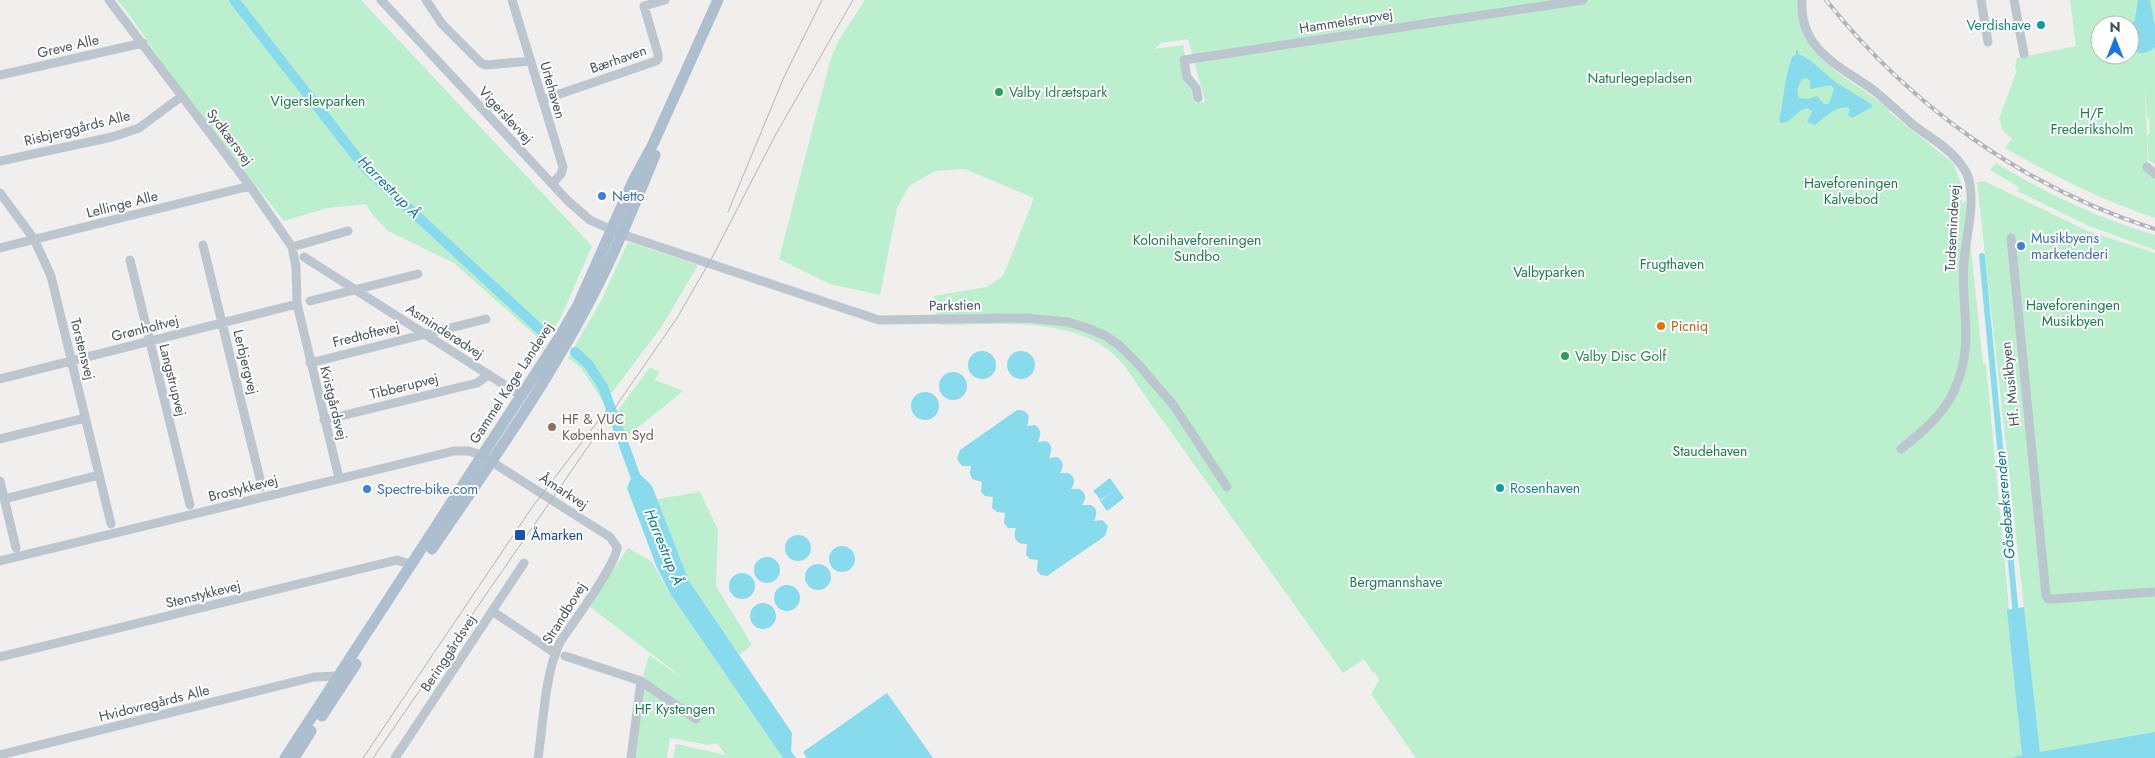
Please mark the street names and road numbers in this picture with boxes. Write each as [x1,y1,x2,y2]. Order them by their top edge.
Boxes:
street label: Hammelstrupvej [1298,4,1394,38]
street label: Greve Alle [35,29,101,63]
street label: Bærhaven [587,40,649,78]
street label: Urtehaven [535,59,571,121]
street label: Vigerslevvej [474,82,538,148]
street label: Sydkærsvej [202,104,258,170]
street label: Risbjerggårds Alle [22,105,132,151]
street label: Tudsemindevej [1940,184,1964,272]
street label: Lellinge Alle [84,185,160,223]
street label: Parkstien [929,295,981,315]
street label: Asminderødvej [402,298,488,364]
street label: Grønholtvej [109,310,181,346]
street label: Torstensvej [66,316,100,382]
street label: Fredtoftevej [330,316,402,352]
street label: Gammel Køge Landevej [464,318,558,448]
street label: Lerbjergvej [228,327,264,397]
street label: Hf. Musikbyen [1996,341,2024,427]
street label: Langstrupvej [154,342,192,418]
street label: Kvistgårdsvej [315,364,353,442]
street label: Tibberupvej [368,368,440,404]
street label: Åmarkvej [536,468,592,514]
street label: Brostykkevej [206,470,280,506]
street label: Stenstykkevej [163,575,243,613]
street label: Strandbovej [537,578,591,648]
street label: Beringgårdsvej [415,610,481,696]
street label: Hvidovregårds Alle [97,680,211,726]

